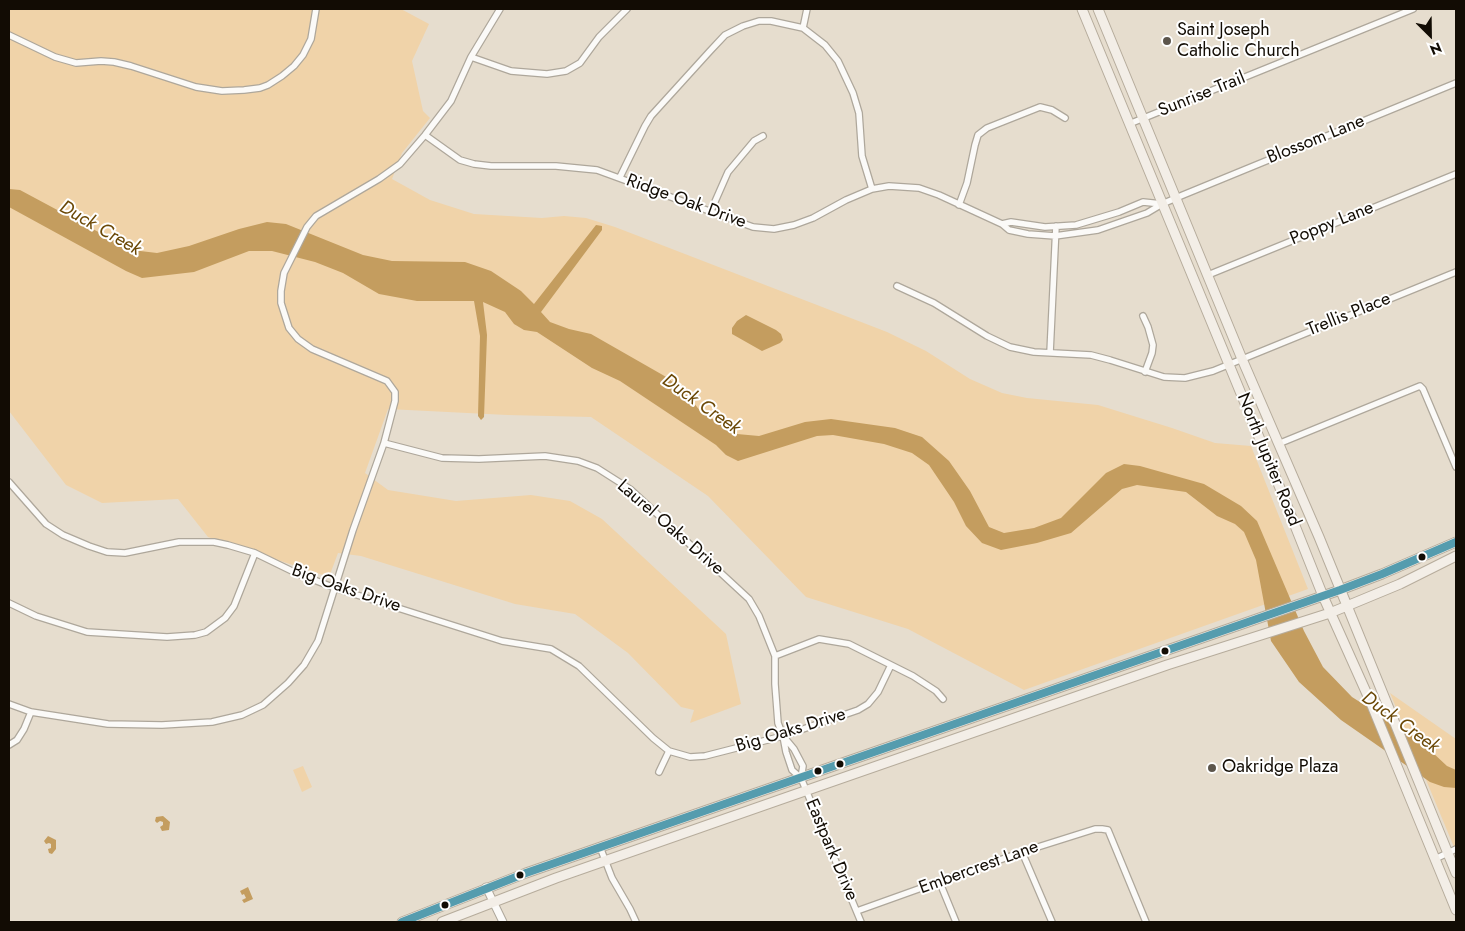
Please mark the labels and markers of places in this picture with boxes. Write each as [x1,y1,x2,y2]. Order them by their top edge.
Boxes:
place label: Saint Joseph Catholic Church [1177,20,1300,62]
marker: Saint Joseph Catholic Church [1161,35,1173,47]
unlabelled marker [1417,552,1427,562]
unlabelled marker [1160,646,1170,656]
place label: Oakridge Plaza [1222,757,1338,779]
unlabelled marker [835,759,845,769]
marker: Oakridge Plaza [1206,762,1218,774]
unlabelled marker [813,766,823,776]
unlabelled marker [515,870,525,880]
unlabelled marker [440,900,450,910]

